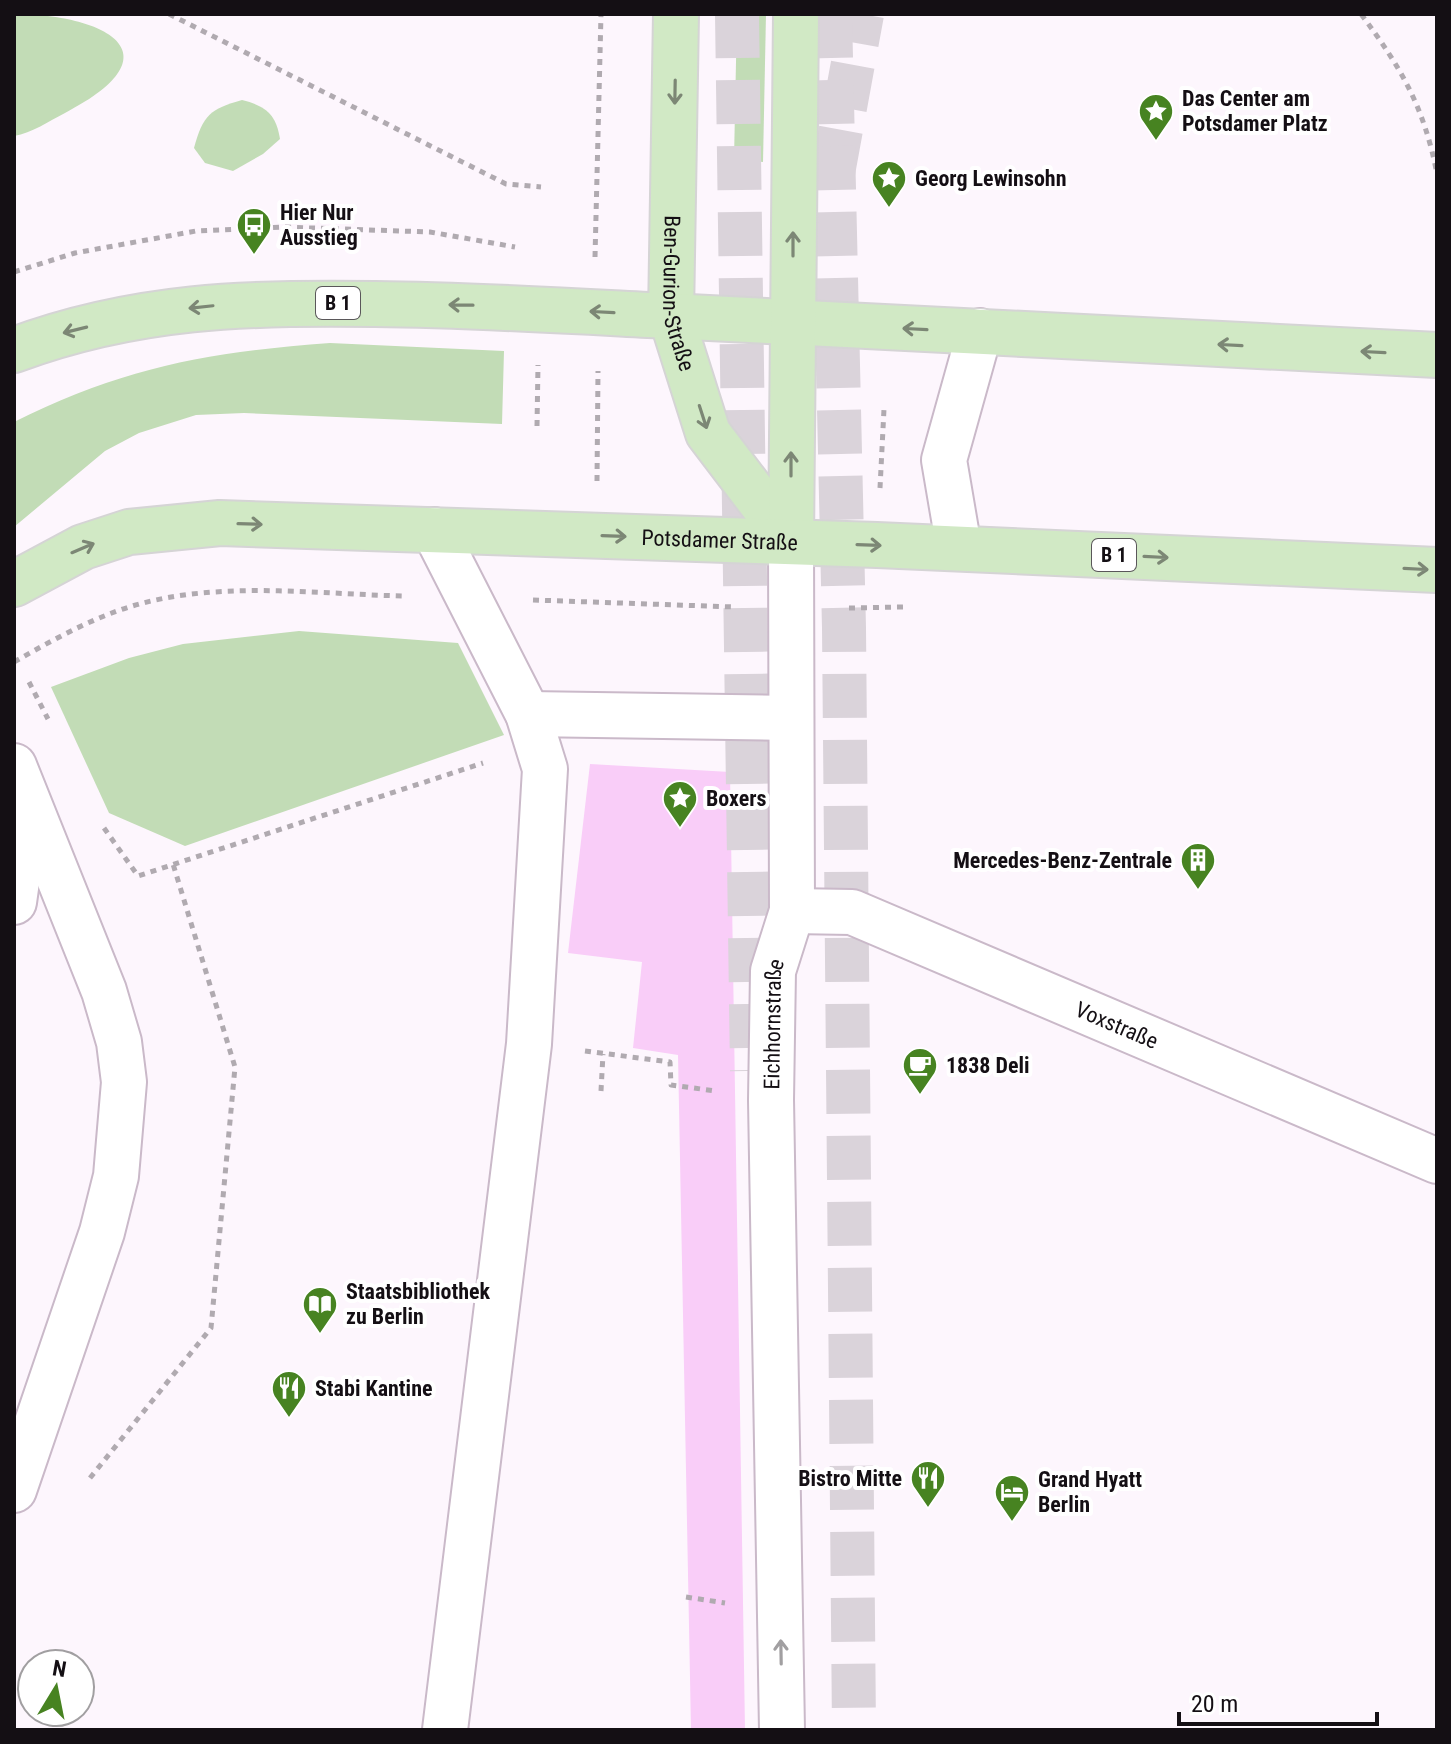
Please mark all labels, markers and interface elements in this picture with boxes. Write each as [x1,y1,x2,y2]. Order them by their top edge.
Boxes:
one-way arrow [668,78,683,105]
place label: Das Center am Potsdamer Platz [1182,86,1328,136]
place icon: Das Center am Potsdamer Platz [1137,92,1175,142]
place icon: Georg Lewinsohn [870,159,908,209]
place label: Georg Lewinsohn [915,166,1067,191]
place label: Hier Nur Ausstieg [280,200,358,250]
bus stop icon: Hier Nur Ausstieg [235,206,273,256]
street label: Ben-Gurion-Straße [658,215,700,374]
one-way arrow [785,231,801,258]
road number: B 1 [316,287,360,319]
one-way arrow [448,298,475,313]
one-way arrow [188,299,215,314]
one-way arrow [589,304,616,319]
one-way arrow [902,321,929,336]
one-way arrow [62,323,88,338]
one-way arrow [1217,337,1244,352]
one-way arrow [1360,344,1387,359]
one-way arrow [696,403,711,429]
one-way arrow [783,451,799,478]
one-way arrow [236,516,263,531]
street label: Potsdamer Straße [641,525,798,555]
one-way arrow [600,529,627,544]
one-way arrow [855,537,882,552]
road number: B 1 [1092,539,1136,571]
one-way arrow [70,540,95,555]
one-way arrow [1142,550,1169,565]
one-way arrow [1402,562,1429,577]
place icon: Boxers [661,779,699,829]
place label: Boxers [706,786,767,811]
building icon: Mercedes-Benz-Zentrale [1179,841,1217,891]
place label: Mercedes-Benz-Zentrale [953,848,1172,873]
street label: Eichhornstraße [759,956,789,1090]
street label: Voxstraße [1072,997,1162,1054]
cafe icon: 1838 Deli [901,1046,939,1096]
place label: 1838 Deli [946,1053,1030,1078]
place label: Staatsbibliothek zu Berlin [346,1279,491,1329]
library icon: Staatsbibliothek zu Berlin [301,1285,339,1335]
restaurant icon: Stabi Kantine [270,1369,308,1419]
place label: Stabi Kantine [315,1376,433,1401]
restaurant icon: Bistro Mitte [909,1459,947,1509]
place label: Bistro Mitte [798,1466,902,1491]
place label: Grand Hyatt Berlin [1038,1467,1142,1517]
hotel icon: Grand Hyatt Berlin [993,1473,1031,1523]
one-way arrow [773,1639,788,1666]
north arrow [16,1648,96,1728]
text: N [51,1655,68,1682]
scale bar [1179,1676,1377,1726]
text: 20 m [1191,1690,1238,1718]

